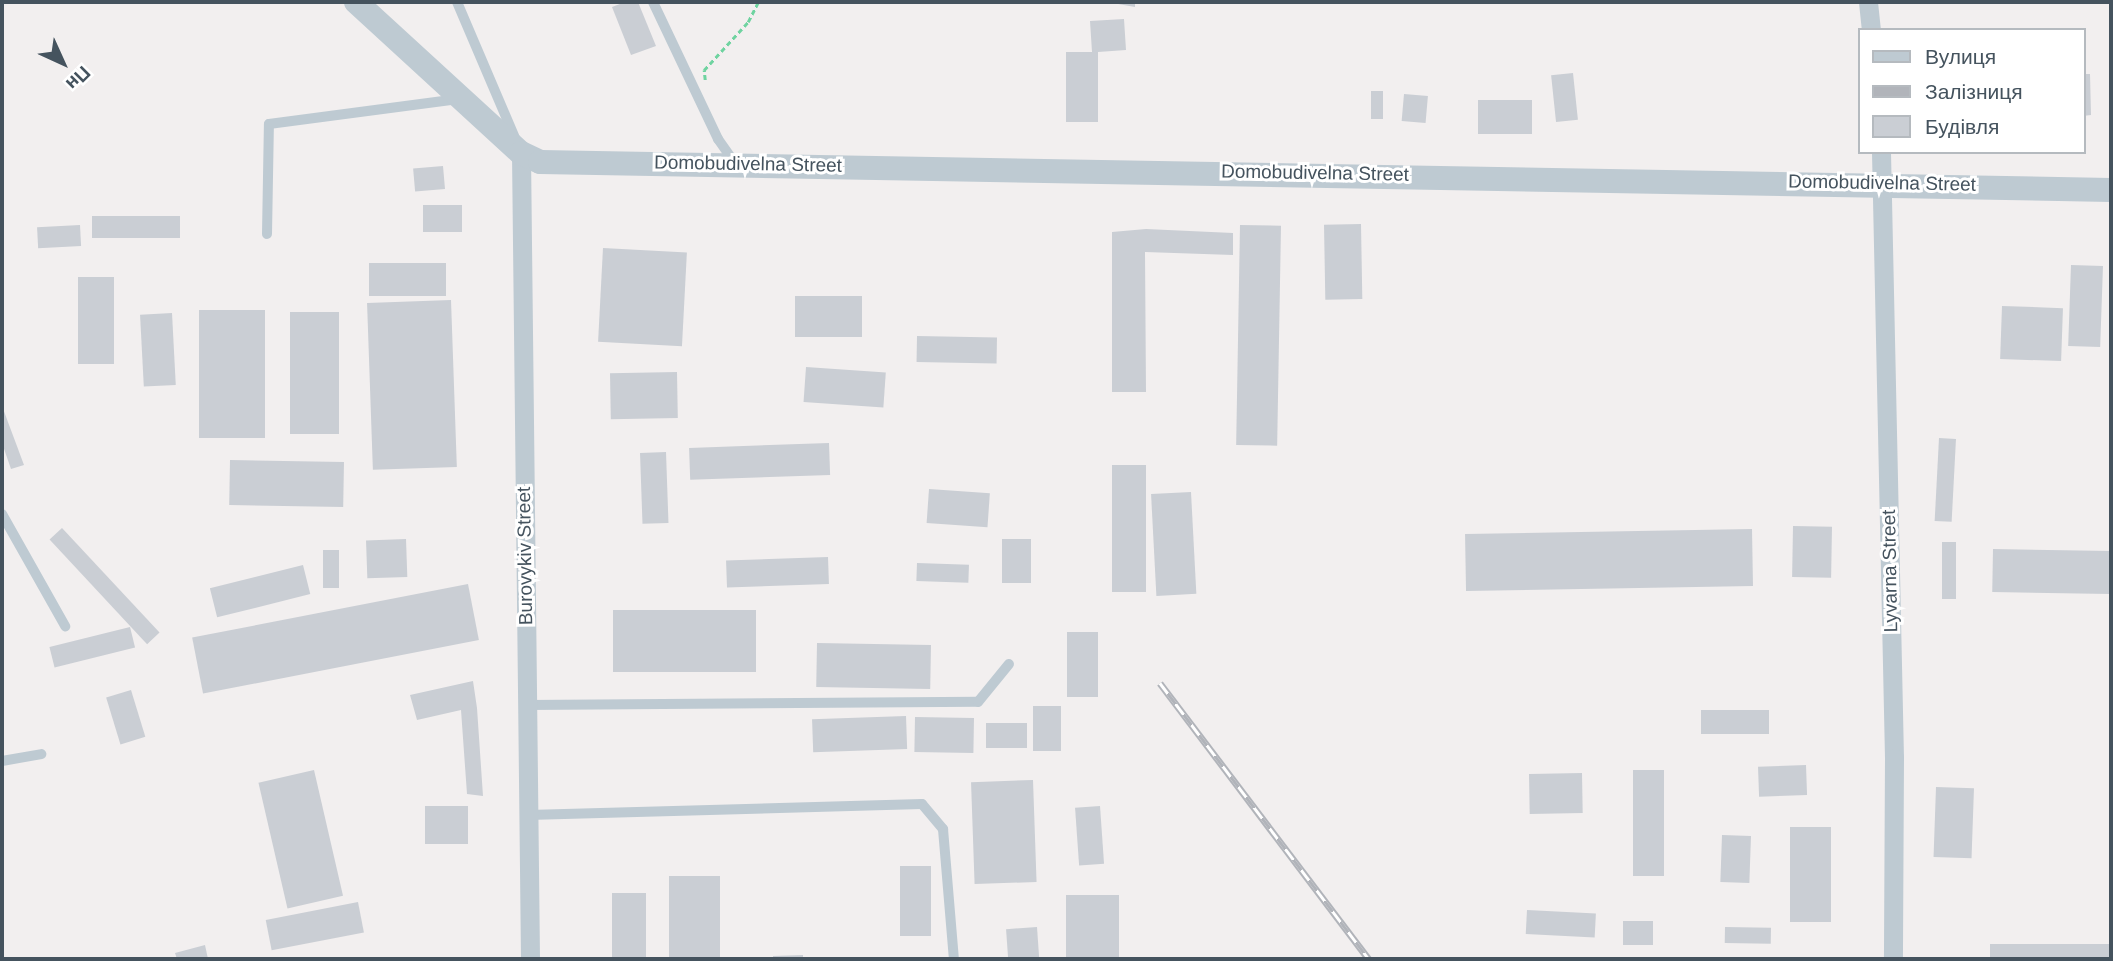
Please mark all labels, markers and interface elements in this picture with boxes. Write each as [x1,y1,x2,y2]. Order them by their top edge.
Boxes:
north arrow [28,28,98,98]
legend [1857,28,2085,154]
text: Вулиця [1925,45,1996,68]
text: Пн [62,62,95,95]
text: Залізниця [1925,80,2023,103]
text: Будівля [1925,115,1999,138]
street label: Domobudivelna Street [654,151,842,177]
street label: Domobudivelna Street [1221,160,1409,186]
street label: Domobudivelna Street [1788,170,1976,196]
street label: Burovykiv Street [512,487,538,625]
street label: Lyvarna Street [1878,509,1902,633]

